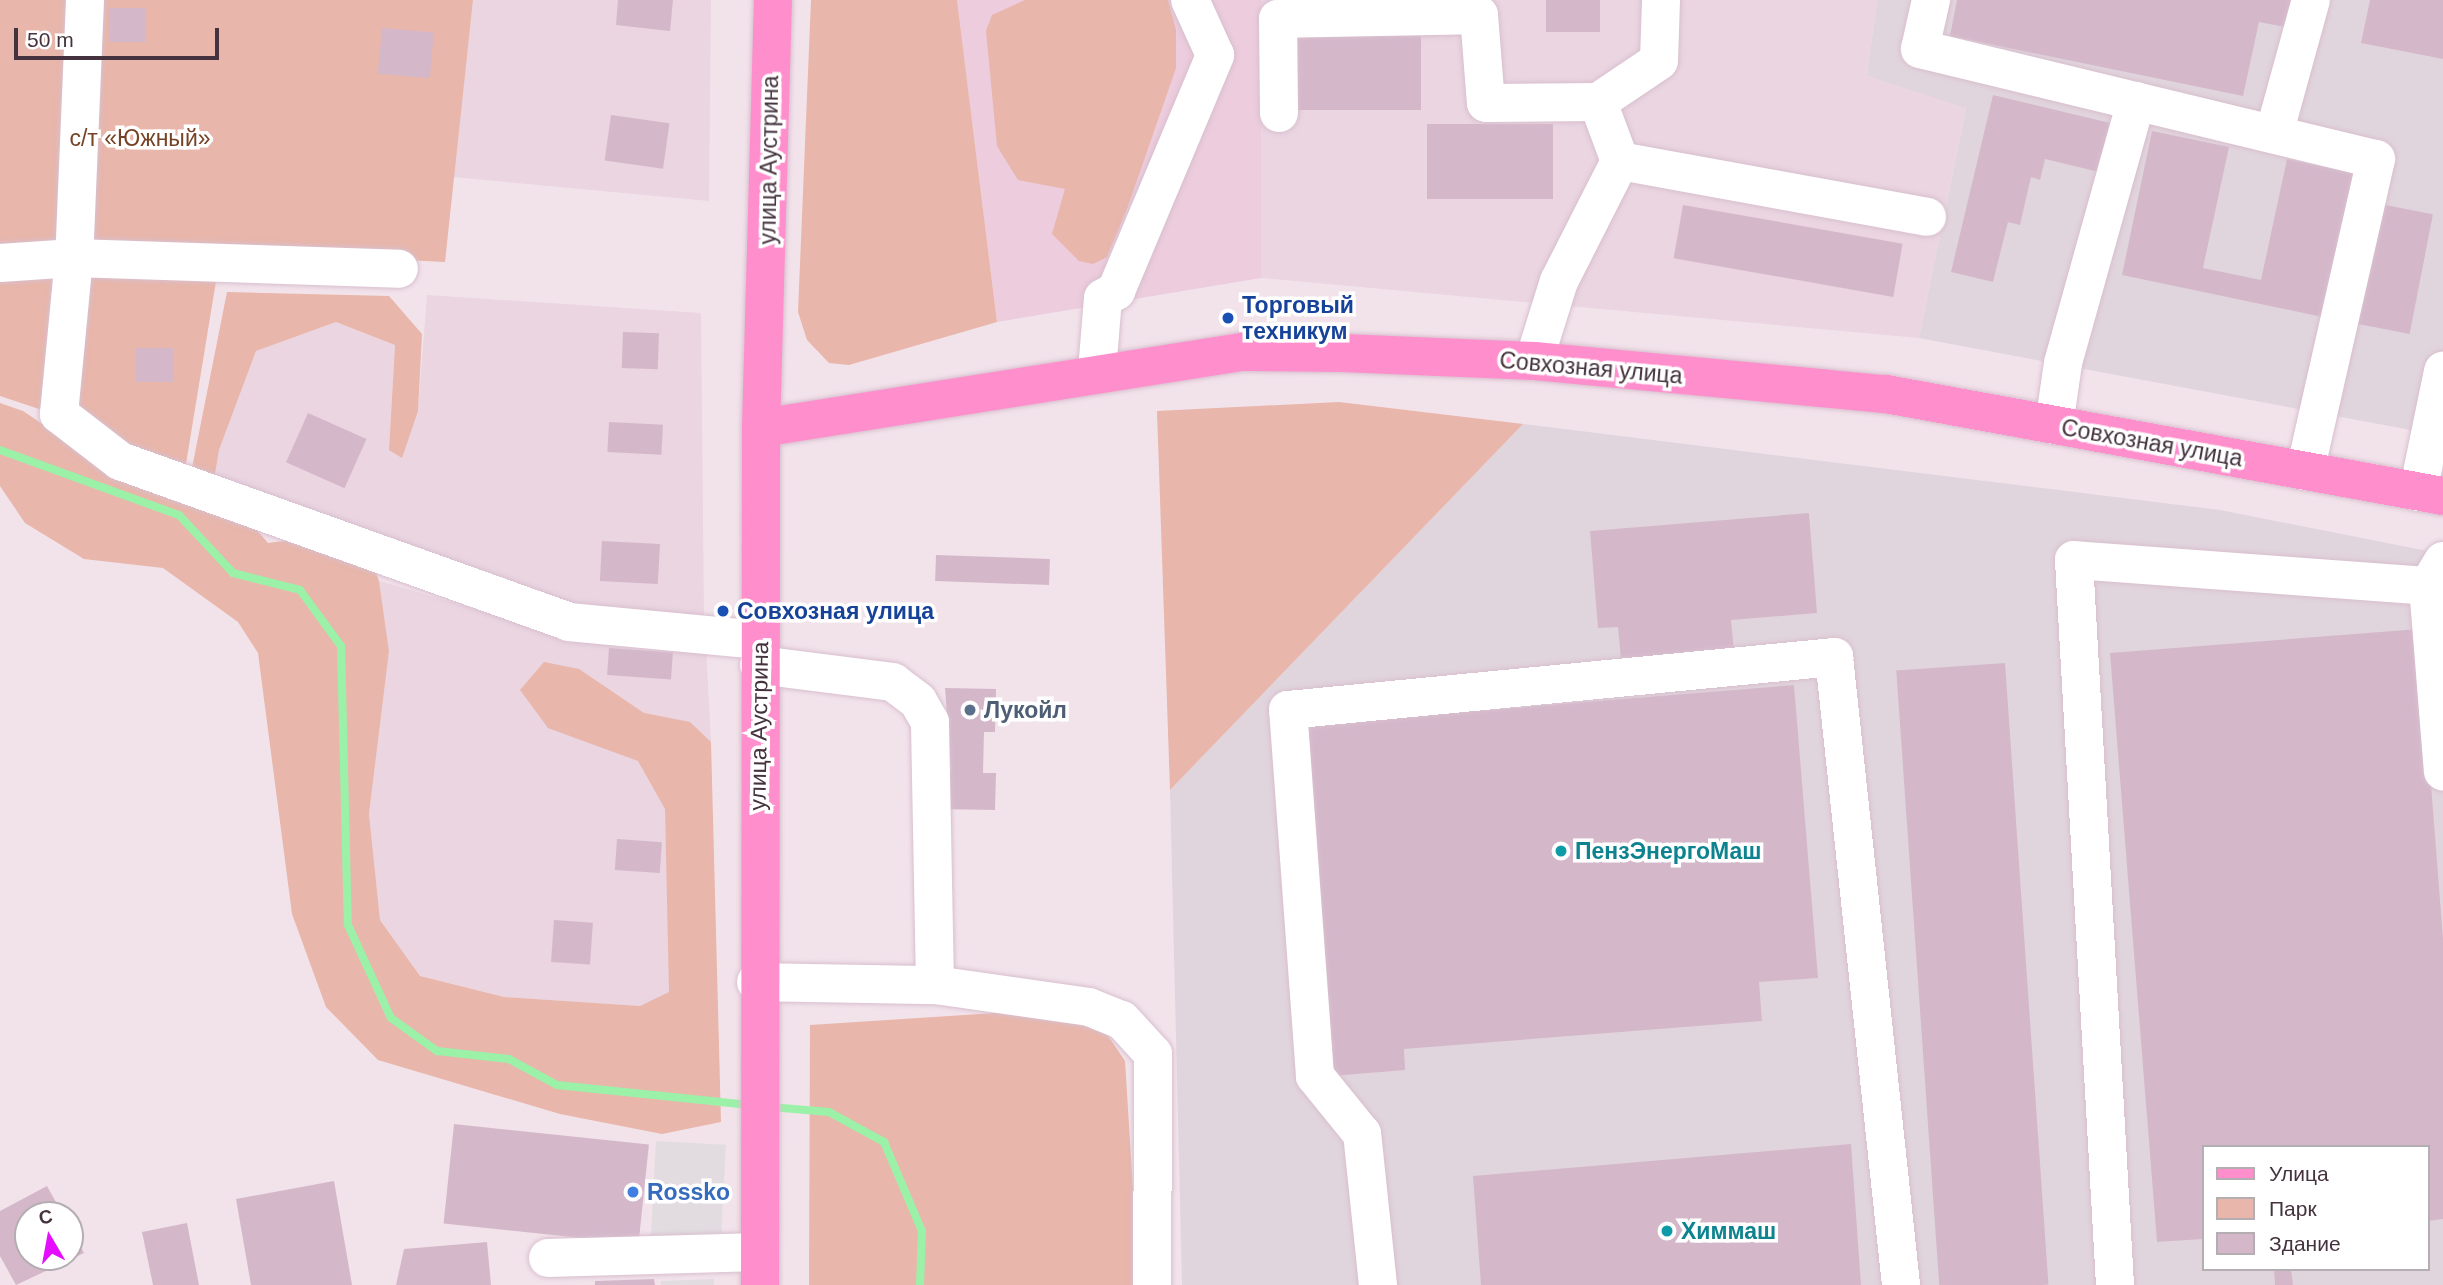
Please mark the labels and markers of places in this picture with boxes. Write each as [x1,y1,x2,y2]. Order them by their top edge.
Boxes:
place label: Торговый техникум [1242,291,1354,345]
marker: Торговый техникум [1220,310,1236,326]
place label: Совхозная улица [737,597,934,625]
marker: Совхозная улица [715,603,731,619]
place label: Лукойл [984,696,1067,724]
marker: Лукойл [962,702,978,718]
place label: ПензЭнергоМаш [1575,837,1761,865]
marker: ПензЭнергоМаш [1553,843,1569,859]
place label: Rossko [647,1178,730,1206]
marker: Rossko [625,1184,641,1200]
place label: Химмаш [1681,1217,1776,1245]
marker: Химмаш [1659,1223,1675,1239]

